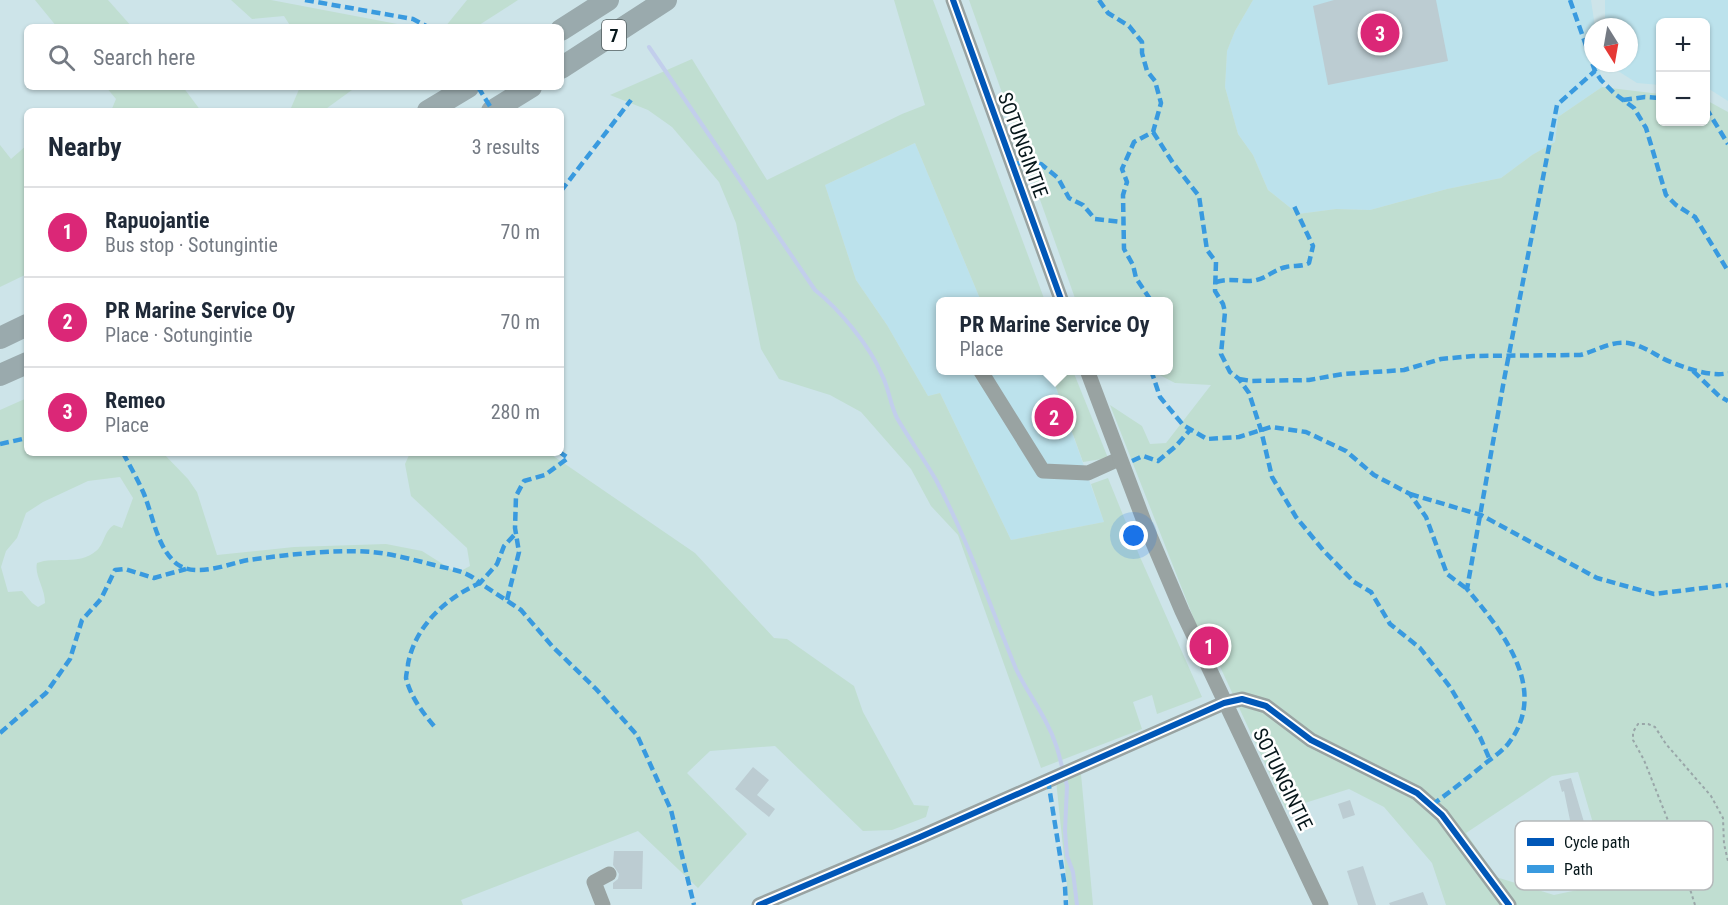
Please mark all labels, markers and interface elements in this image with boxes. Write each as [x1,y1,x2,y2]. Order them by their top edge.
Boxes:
pin: 3 [1360,10,1400,56]
north arrow [1584,18,1638,72]
map controls [1656,18,1710,126]
button: + [1656,18,1710,72]
road number: 7 [602,20,626,50]
search box [24,24,564,90]
icon: search [45,41,78,74]
text: Search here [93,45,195,70]
button: − [1656,72,1710,126]
street label: SOTUNGINTIE [993,89,1053,201]
text: Nearby [48,132,122,162]
text: 3 results [472,135,540,159]
text: Rapuojantie [105,208,210,233]
text: 1 [62,220,73,244]
text: 70 m [501,220,540,244]
text: Bus stop · Sotungintie [105,233,278,257]
popup [936,297,1173,375]
text: PR Marine Service Oy [105,298,295,323]
text: 2 [62,310,73,334]
text: 70 m [501,310,540,334]
text: PR Marine Service Oy [959,312,1150,337]
text: Place · Sotungintie [105,323,253,347]
text: Place [959,337,1003,361]
text: Remeo [105,388,166,413]
pin: 2 [1034,394,1074,440]
text: 3 [62,400,73,424]
text: 280 m [491,400,540,424]
text: Place [105,413,149,437]
your location [1119,521,1148,550]
pin: 1 [1190,624,1228,668]
street label: SOTUNGINTIE [1248,724,1318,834]
legend [1515,821,1713,890]
text: Cycle path [1564,833,1630,852]
text: Path [1564,860,1593,879]

